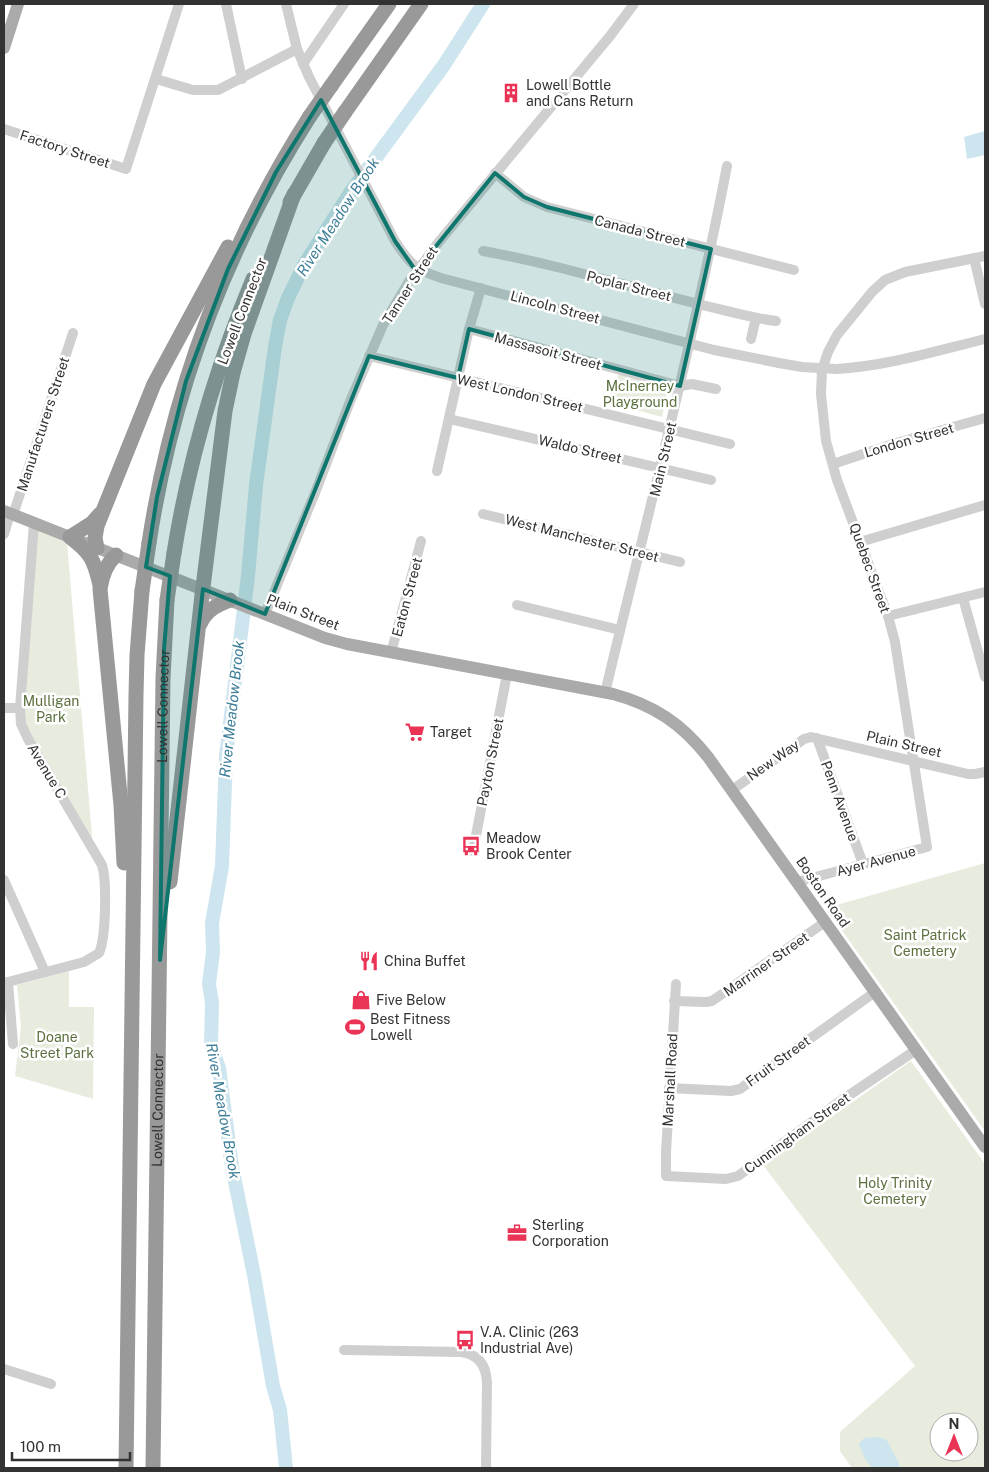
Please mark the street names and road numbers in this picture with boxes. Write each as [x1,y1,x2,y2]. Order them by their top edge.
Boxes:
street label: Factory Street [18,127,112,171]
street label: Canada Street [593,212,687,250]
street label: Tanner Street [379,243,441,327]
street label: Lowell Connector [214,255,270,367]
street label: Poplar Street [585,268,673,304]
street label: Lincoln Street [509,287,601,327]
street label: Massasoit Street [493,329,603,373]
street label: Manufacturers Street [14,355,72,493]
street label: West London Street [455,371,585,415]
street label: Main Street [647,420,679,498]
street label: London Street [862,420,956,460]
street label: Waldo Street [537,432,623,466]
street label: West Manchester Street [503,511,661,565]
street label: Quebec Street [846,521,894,615]
street label: Eaton Street [389,556,425,638]
street label: Plain Street [264,591,342,633]
street label: Lowell Connector [154,649,172,763]
street label: Payton Street [474,717,506,807]
street label: Plain Street [865,728,943,760]
street label: New Way [744,736,803,784]
street label: Avenue C [24,741,70,801]
street label: Penn Avenue [818,759,862,843]
street label: Ayer Avenue [835,843,917,879]
street label: Boston Road [793,854,853,930]
street label: Marriner Street [720,929,812,999]
street label: Fruit Street [743,1032,813,1090]
street label: Marshall Road [660,1033,680,1127]
street label: Lowell Connector [149,1053,166,1167]
street label: Cunningham Street [741,1089,853,1177]

